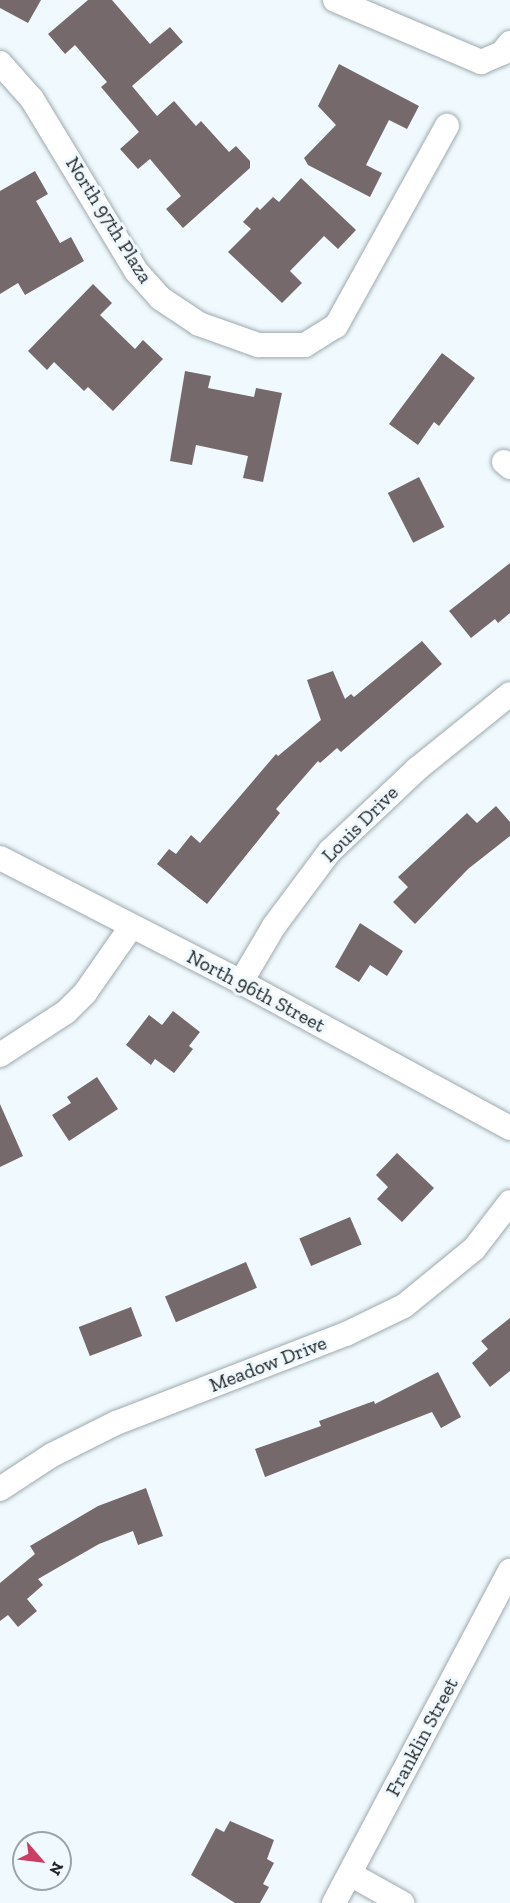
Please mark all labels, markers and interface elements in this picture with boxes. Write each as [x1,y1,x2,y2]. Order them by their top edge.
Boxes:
street label: North 97th Plaza [60,152,158,288]
street label: Louis Drive [317,781,403,867]
street label: North 96th Street [183,944,329,1038]
street label: Meadow Drive [206,1331,330,1397]
street label: Franklin Street [381,1674,463,1800]
north arrow [12,1831,72,1891]
text: N [45,1859,68,1879]

